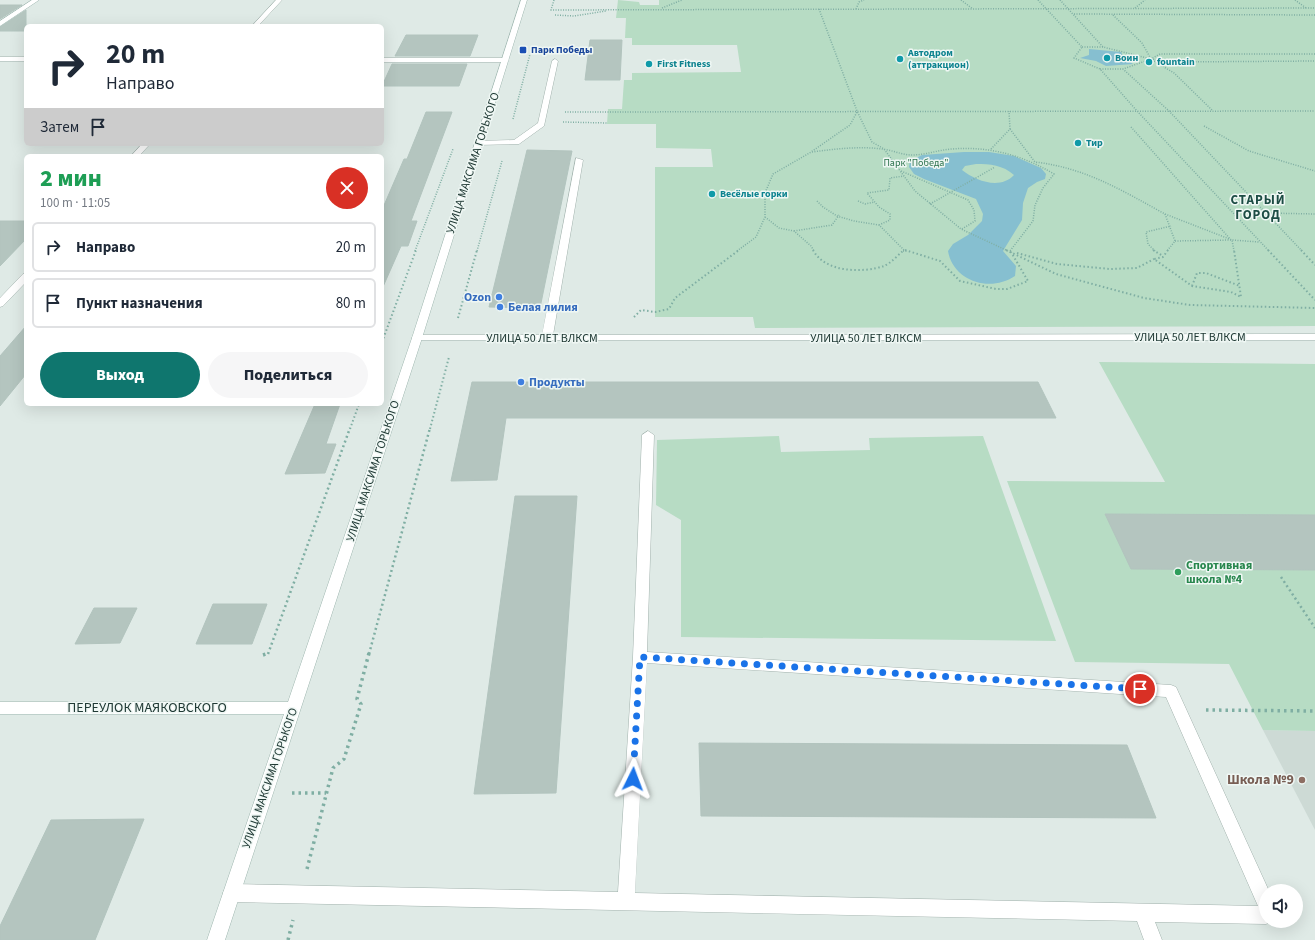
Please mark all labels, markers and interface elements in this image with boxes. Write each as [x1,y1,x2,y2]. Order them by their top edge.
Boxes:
text: 20 m [106,34,165,74]
icon: right [40,40,92,92]
place label: Парк Победы [531,43,592,57]
marker: Парк Победы [518,45,528,55]
place label: Автодром (аттракцион) [907,46,969,72]
place label: Воин [1115,51,1138,65]
marker: Воин [1102,53,1112,63]
marker: Автодром (аттракцион) [895,54,905,64]
place label: fountain [1157,55,1195,69]
place label: First Fitness [657,57,711,71]
marker: fountain [1144,57,1154,67]
marker: First Fitness [644,59,654,69]
text: Направо [106,71,174,96]
street label: УЛИЦА МАКСИМА ГОРЬКОГО [442,90,504,236]
icon: arrive [87,116,109,138]
text: Затем [40,117,79,138]
place label: Тир [1086,136,1103,150]
marker: Тир [1073,138,1083,148]
park label: Парк "Победа" [883,156,949,170]
text: 2 мин [40,161,102,196]
button: close [326,167,368,209]
place label: Весёлые горки [720,187,788,201]
marker: Весёлые горки [707,189,717,199]
district label: СТАРЫЙ ГОРОД [1230,191,1286,224]
text: 100 m · 11:05 [40,194,110,212]
icon: right [42,236,64,258]
text: Направо [76,237,135,258]
text: 20 m [336,237,366,258]
place label: Ozon [464,289,491,306]
icon: arrive [42,292,64,314]
marker: Ozon [494,292,504,302]
text: Пункт назначения [76,293,203,314]
text: 80 m [336,293,366,314]
place label: Белая лилия [508,299,578,316]
marker: Белая лилия [495,302,505,312]
street label: УЛИЦА 50 ЛЕТ ВЛКСМ [1134,329,1246,346]
street label: УЛИЦА 50 ЛЕТ ВЛКСМ [486,330,598,347]
street label: УЛИЦА 50 ЛЕТ ВЛКСМ [810,330,922,347]
button: Выход [40,352,200,398]
button: Поделиться [208,352,368,398]
place label: Продукты [529,374,585,391]
marker: Продукты [516,377,526,387]
street label: УЛИЦА МАКСИМА ГОРЬКОГО [342,398,404,544]
place label: Спортивная школа №4 [1186,557,1252,588]
marker: Спортивная школа №4 [1173,567,1183,577]
pin [1123,672,1157,706]
icon: arrive [1129,678,1151,700]
street label: ПЕРЕУЛОК МАЯКОВСКОГО [67,698,227,718]
street label: УЛИЦА МАКСИМА ГОРЬКОГО [238,705,302,851]
position arrow [612,758,654,800]
place label: Школа №9 [1227,770,1294,790]
marker: Школа №9 [1297,775,1307,785]
map controls [1259,884,1303,928]
button: sound [1259,884,1303,928]

